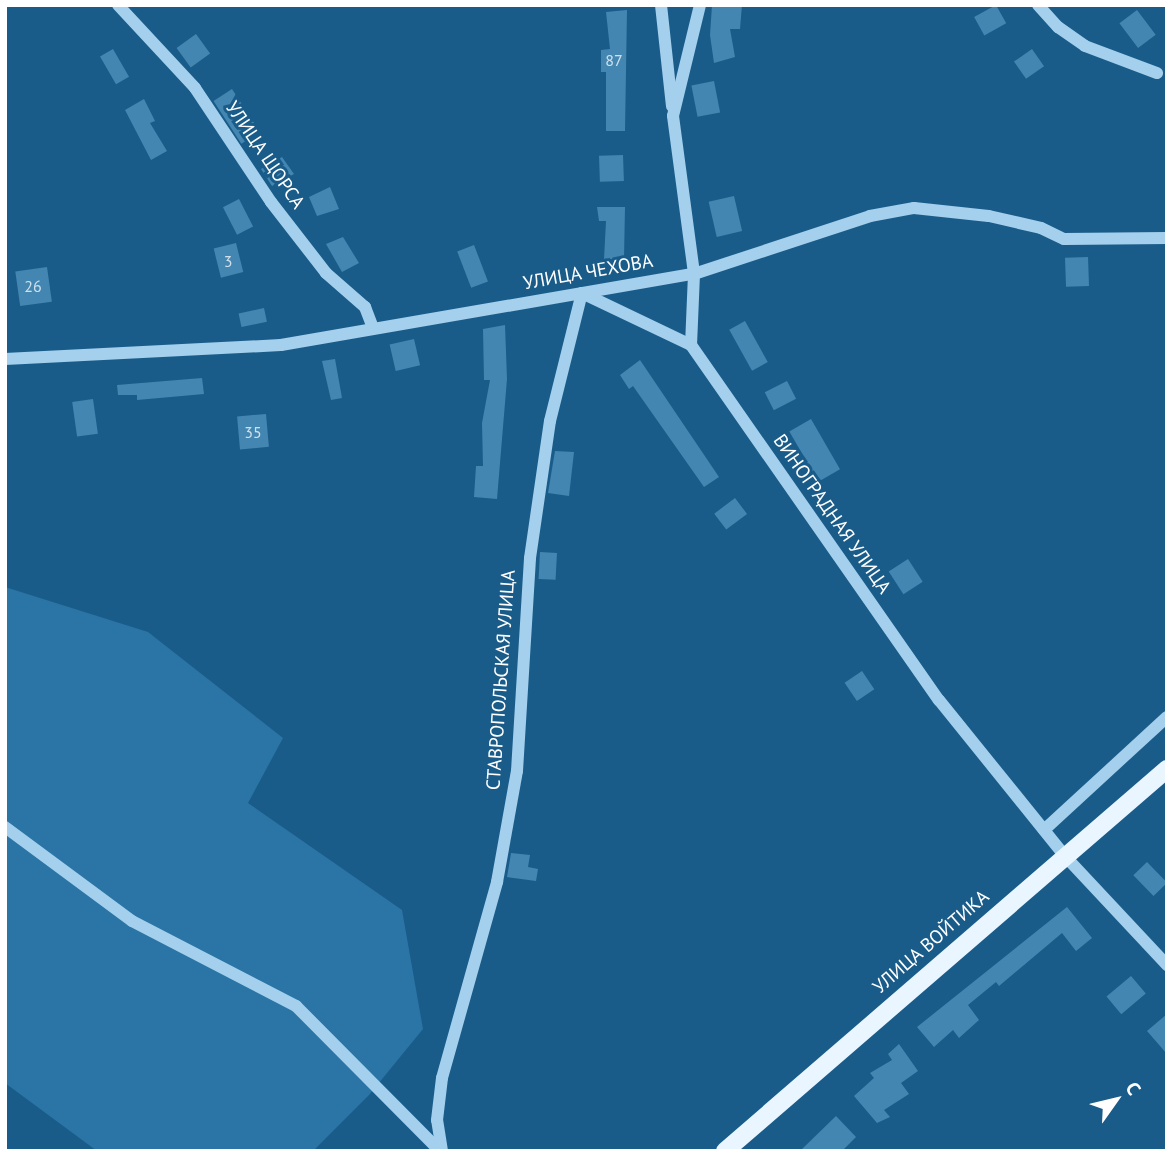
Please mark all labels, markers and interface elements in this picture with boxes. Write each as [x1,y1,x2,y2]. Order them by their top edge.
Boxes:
house number: 87 [605,50,623,70]
street label: УЛИЦА ЩОРСА [220,97,310,213]
street label: УЛИЦА ЧЕХОВА [521,249,655,295]
house number: 3 [224,251,232,271]
house number: 26 [24,276,42,296]
house number: 35 [244,422,262,442]
street label: ВИНОГРАДНАЯ УЛИЦА [768,430,896,598]
street label: СТАВРОПОЛЬСКАЯ УЛИЦА [482,569,520,791]
street label: УЛИЦА ВОЙТИКА [868,885,994,999]
north arrow [1081,1065,1151,1135]
text: С [1120,1077,1146,1099]

